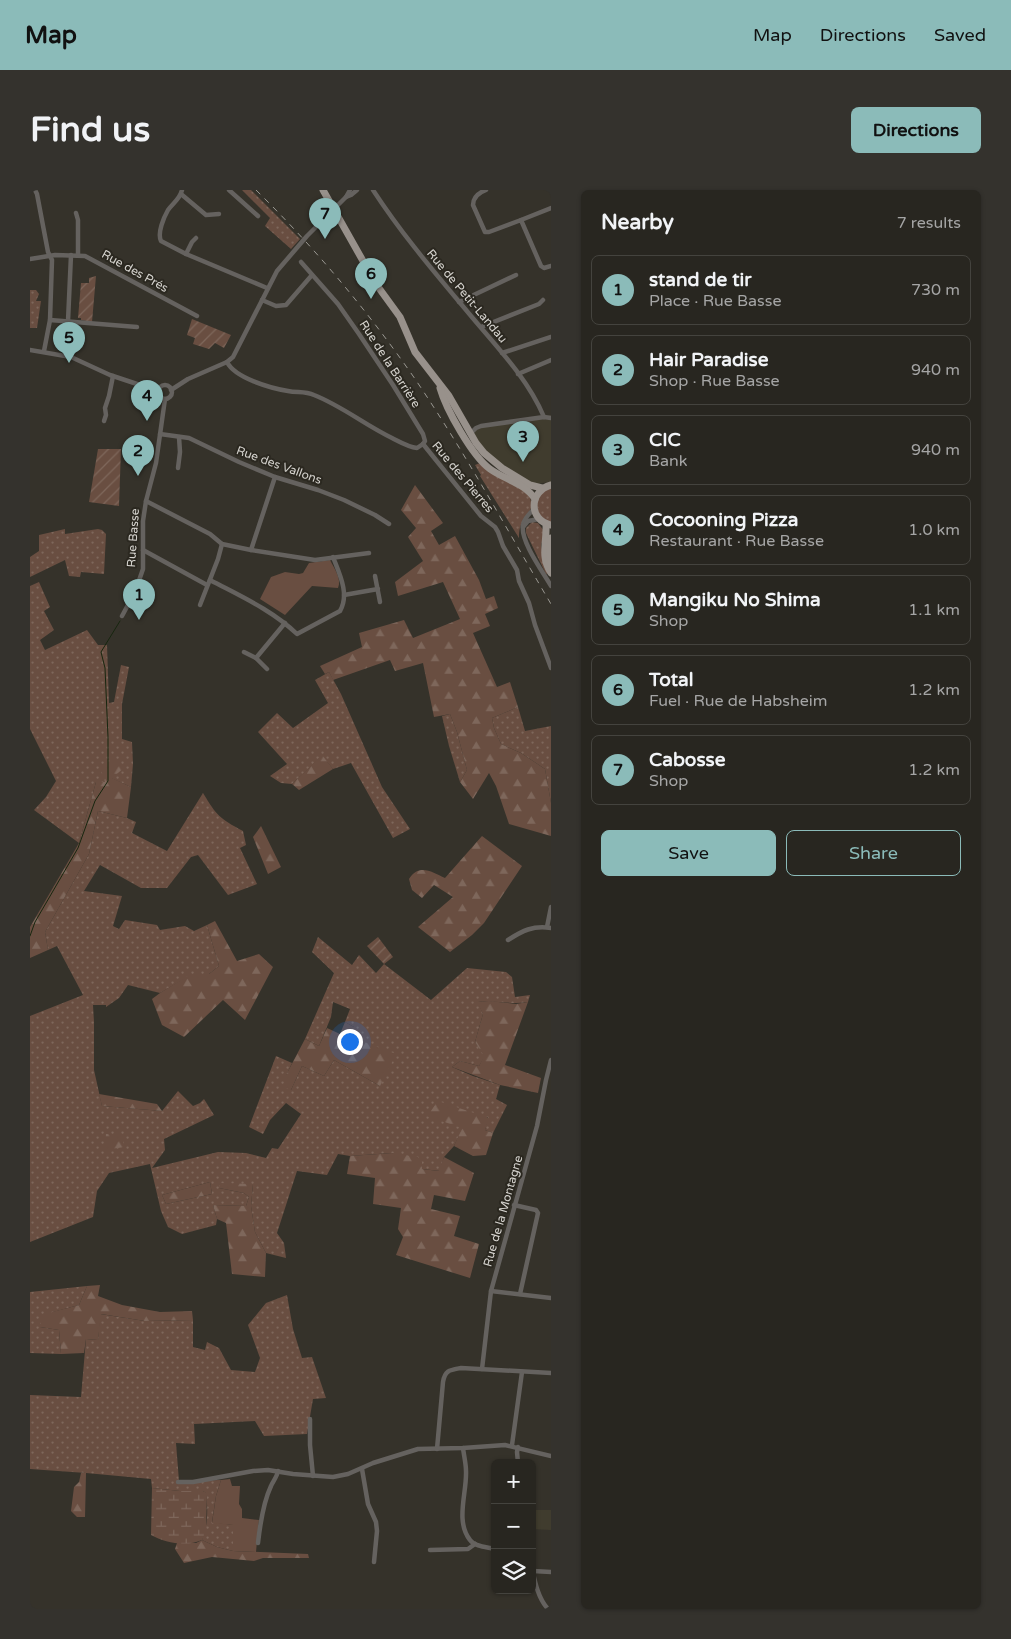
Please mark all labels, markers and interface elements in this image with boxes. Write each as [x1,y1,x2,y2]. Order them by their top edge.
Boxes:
text: Map [25,21,77,50]
text: Map [753,24,792,46]
text: Directions [820,24,906,46]
text: Saved [934,24,986,46]
button: Directions [851,107,981,153]
text: Find us [30,109,150,151]
pin: 7 [309,198,341,239]
text: Nearby [601,210,674,235]
text: 7 results [897,213,961,233]
street label: Rue de Petit-Landau [424,246,510,346]
street label: Rue des Prés [99,247,171,295]
pin: 6 [355,258,387,299]
text: stand de tir [649,269,751,291]
text: 1 [613,280,623,300]
text: 730 m [911,280,960,300]
text: Place · Rue Basse [649,291,781,311]
street label: Rue de la Barrière [357,318,424,410]
pin: 5 [53,322,85,363]
text: Hair Paradise [649,349,768,371]
text: 2 [613,360,623,380]
text: 940 m [911,360,960,380]
text: Shop · Rue Basse [649,371,780,391]
pin: 4 [131,380,163,421]
pin: 3 [507,421,539,462]
text: CIC [649,429,681,451]
pin: 2 [122,435,154,476]
street label: Rue des Pierres [429,439,497,516]
text: 3 [613,440,623,460]
text: 940 m [911,440,960,460]
street label: Rue des Vallons [234,443,324,487]
text: Bank [649,451,688,471]
street label: Rue Basse [124,508,142,568]
text: Cocooning Pizza [649,509,798,531]
text: 4 [613,520,623,540]
text: 1.0 km [908,520,960,540]
text: Restaurant · Rue Basse [649,531,824,551]
pin: 1 [123,579,155,620]
text: Mangiku No Shima [649,589,821,611]
text: 5 [613,600,623,620]
text: 1.1 km [908,600,960,620]
text: Shop [649,611,688,631]
text: Total [649,669,694,691]
text: 6 [613,680,623,700]
text: 1.2 km [908,680,960,700]
text: Fuel · Rue de Habsheim [649,691,827,711]
text: Cabosse [649,749,725,771]
text: 7 [613,760,623,780]
text: 1.2 km [908,760,960,780]
text: Shop [649,771,688,791]
button: Save [601,830,776,876]
button: Share [786,830,961,876]
your location [337,1029,363,1055]
street label: Rue de la Montagne [480,1154,526,1268]
map controls [491,1459,536,1594]
button: + [491,1459,536,1504]
button: − [491,1504,536,1549]
button: layers [491,1549,536,1594]

